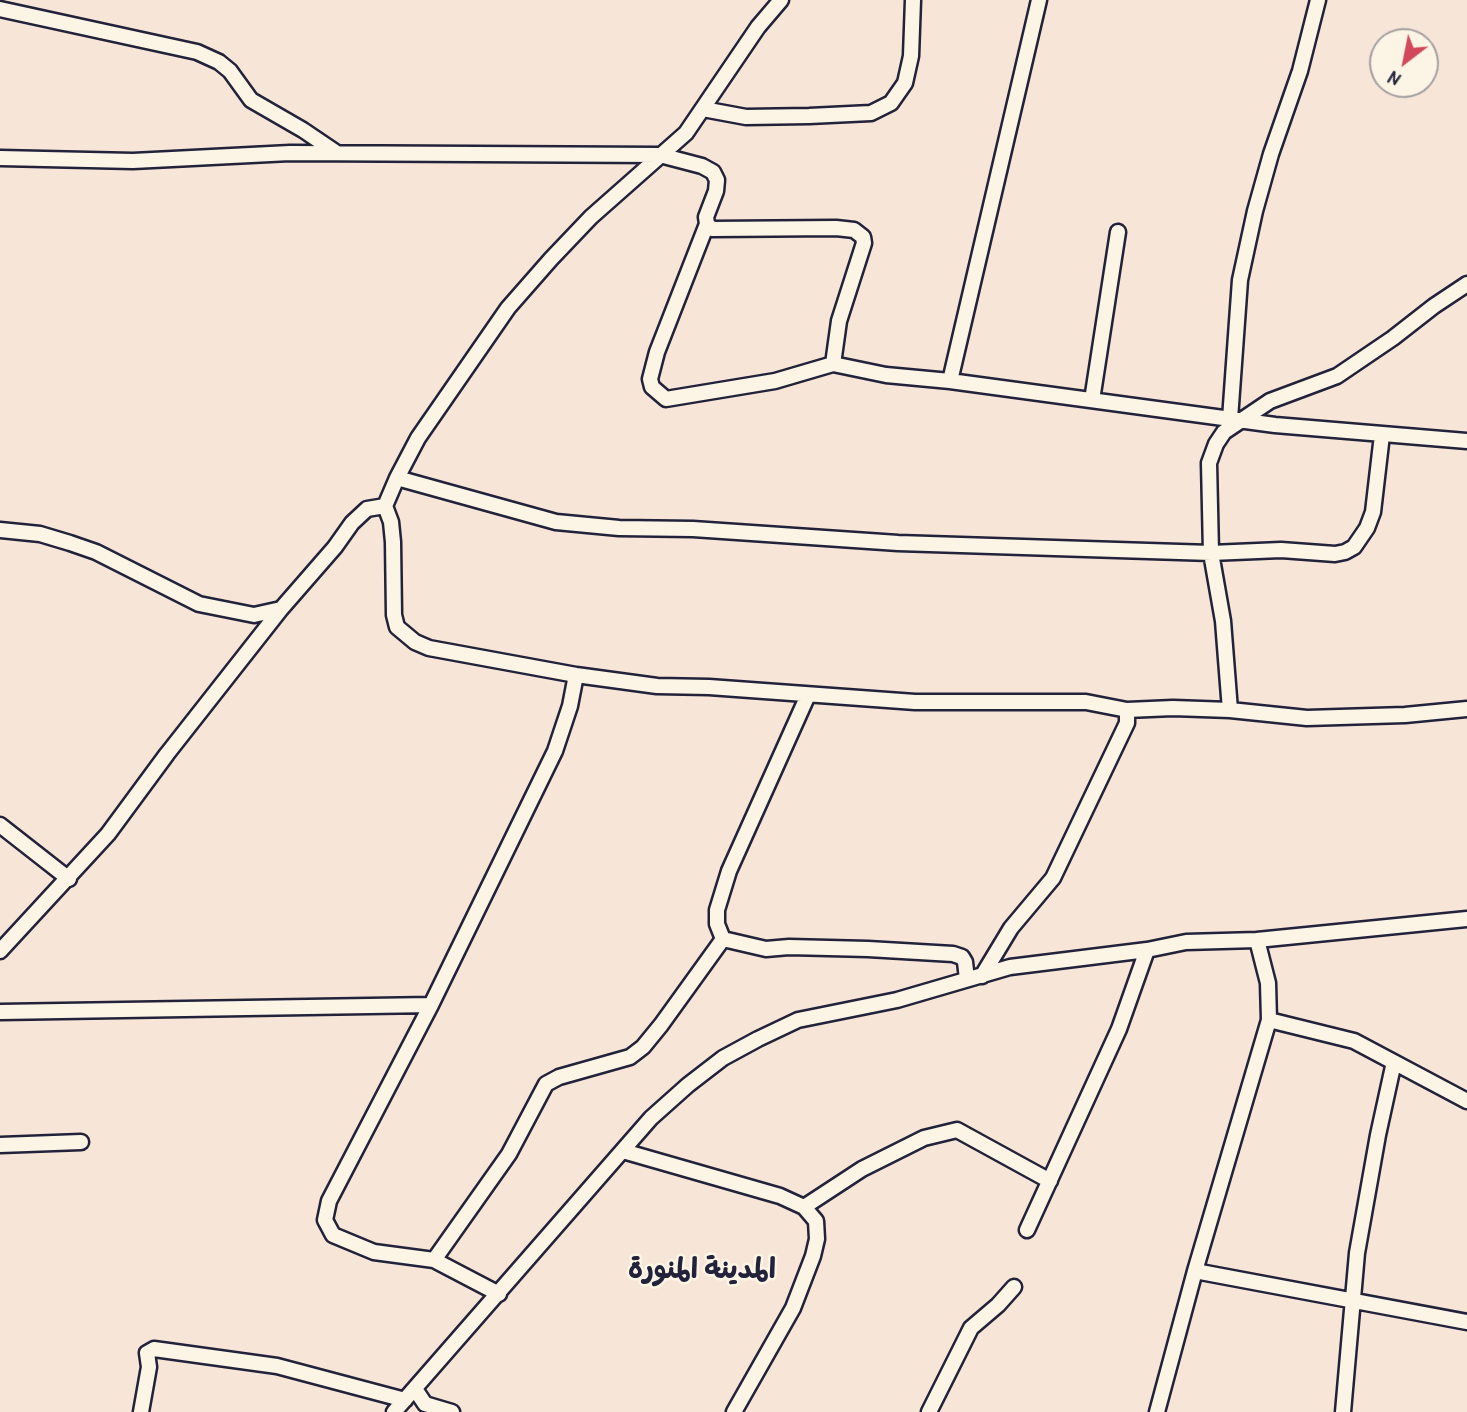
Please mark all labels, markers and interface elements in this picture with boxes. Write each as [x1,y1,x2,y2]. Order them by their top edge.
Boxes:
north arrow [1369,28,1439,98]
text: N [1383,65,1405,93]
district label: المدينة المنورة [628,1254,776,1288]

